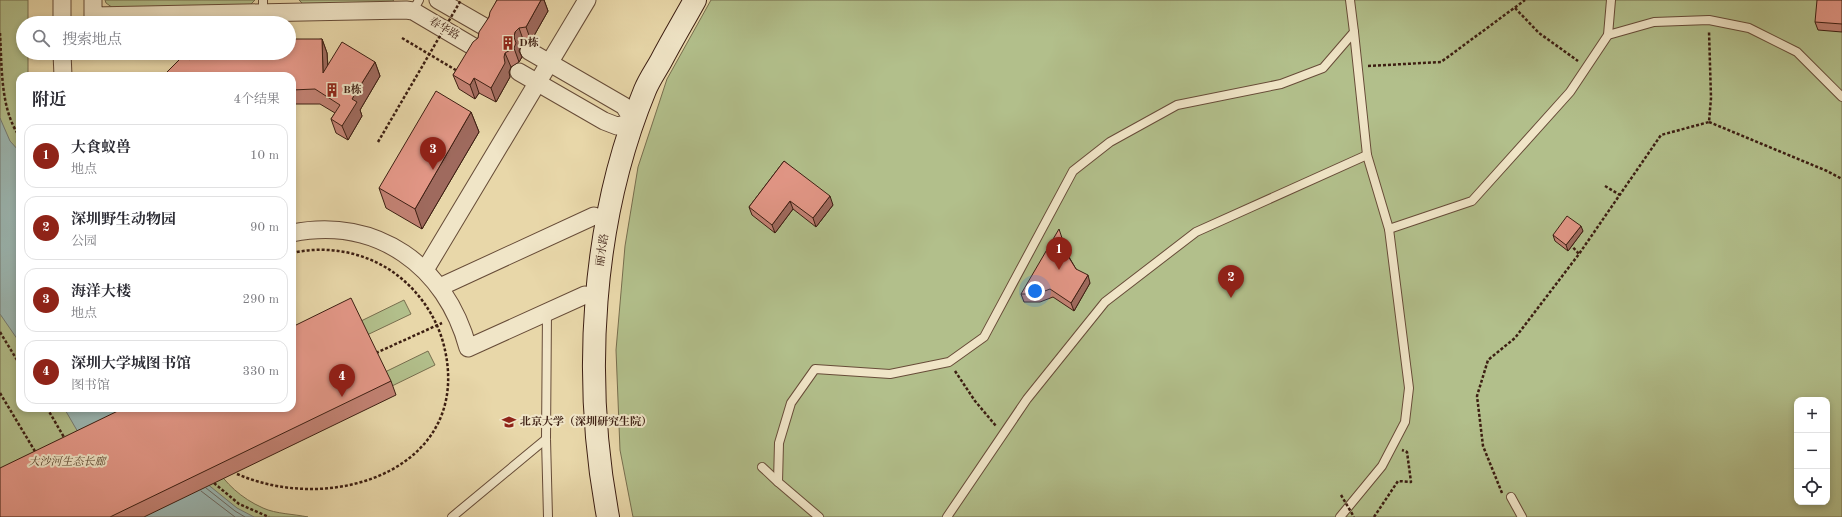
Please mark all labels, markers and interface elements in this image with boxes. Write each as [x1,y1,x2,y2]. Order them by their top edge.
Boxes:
street label: 春华路 [427,14,462,42]
search box [16,16,296,60]
icon: search [30,27,52,49]
text: 搜索地点 [62,33,122,48]
building icon: D栋 [500,35,516,51]
place label: D栋 [519,36,539,49]
building icon: B栋 [324,82,340,98]
place label: B栋 [343,83,362,96]
text: 附近 [32,92,66,109]
text: 4个结果 [233,93,280,106]
pin: 3 [420,137,446,170]
text: 大食蚁兽 [71,141,131,156]
text: 1 [42,149,50,162]
text: 10 m [250,149,279,162]
text: 地点 [71,163,97,176]
text: 深圳野生动物园 [71,213,176,228]
text: 2 [42,221,50,234]
text: 90 m [250,221,279,234]
street label: 丽水路 [593,233,611,267]
text: 公园 [71,235,97,248]
pin: 1 [1046,237,1072,270]
pin: 2 [1218,265,1244,298]
your location [1025,281,1045,301]
text: 海洋大楼 [71,285,131,300]
text: 3 [42,293,50,306]
text: 290 m [242,293,279,306]
text: 地点 [71,307,97,320]
text: 深圳大学城图书馆 [71,357,191,372]
pin: 4 [329,364,355,397]
text: 4 [42,365,50,378]
text: 330 m [242,365,279,378]
text: 图书馆 [71,379,110,392]
map controls [1794,397,1830,505]
button: + [1794,397,1830,433]
school or university icon: 北京大学（深圳研究生院） [501,414,517,430]
place label: 北京大学（深圳研究生院） [520,415,652,428]
button: − [1794,433,1830,469]
park label: 大沙河生态长廊 [29,455,107,468]
button: locate [1794,469,1830,505]

